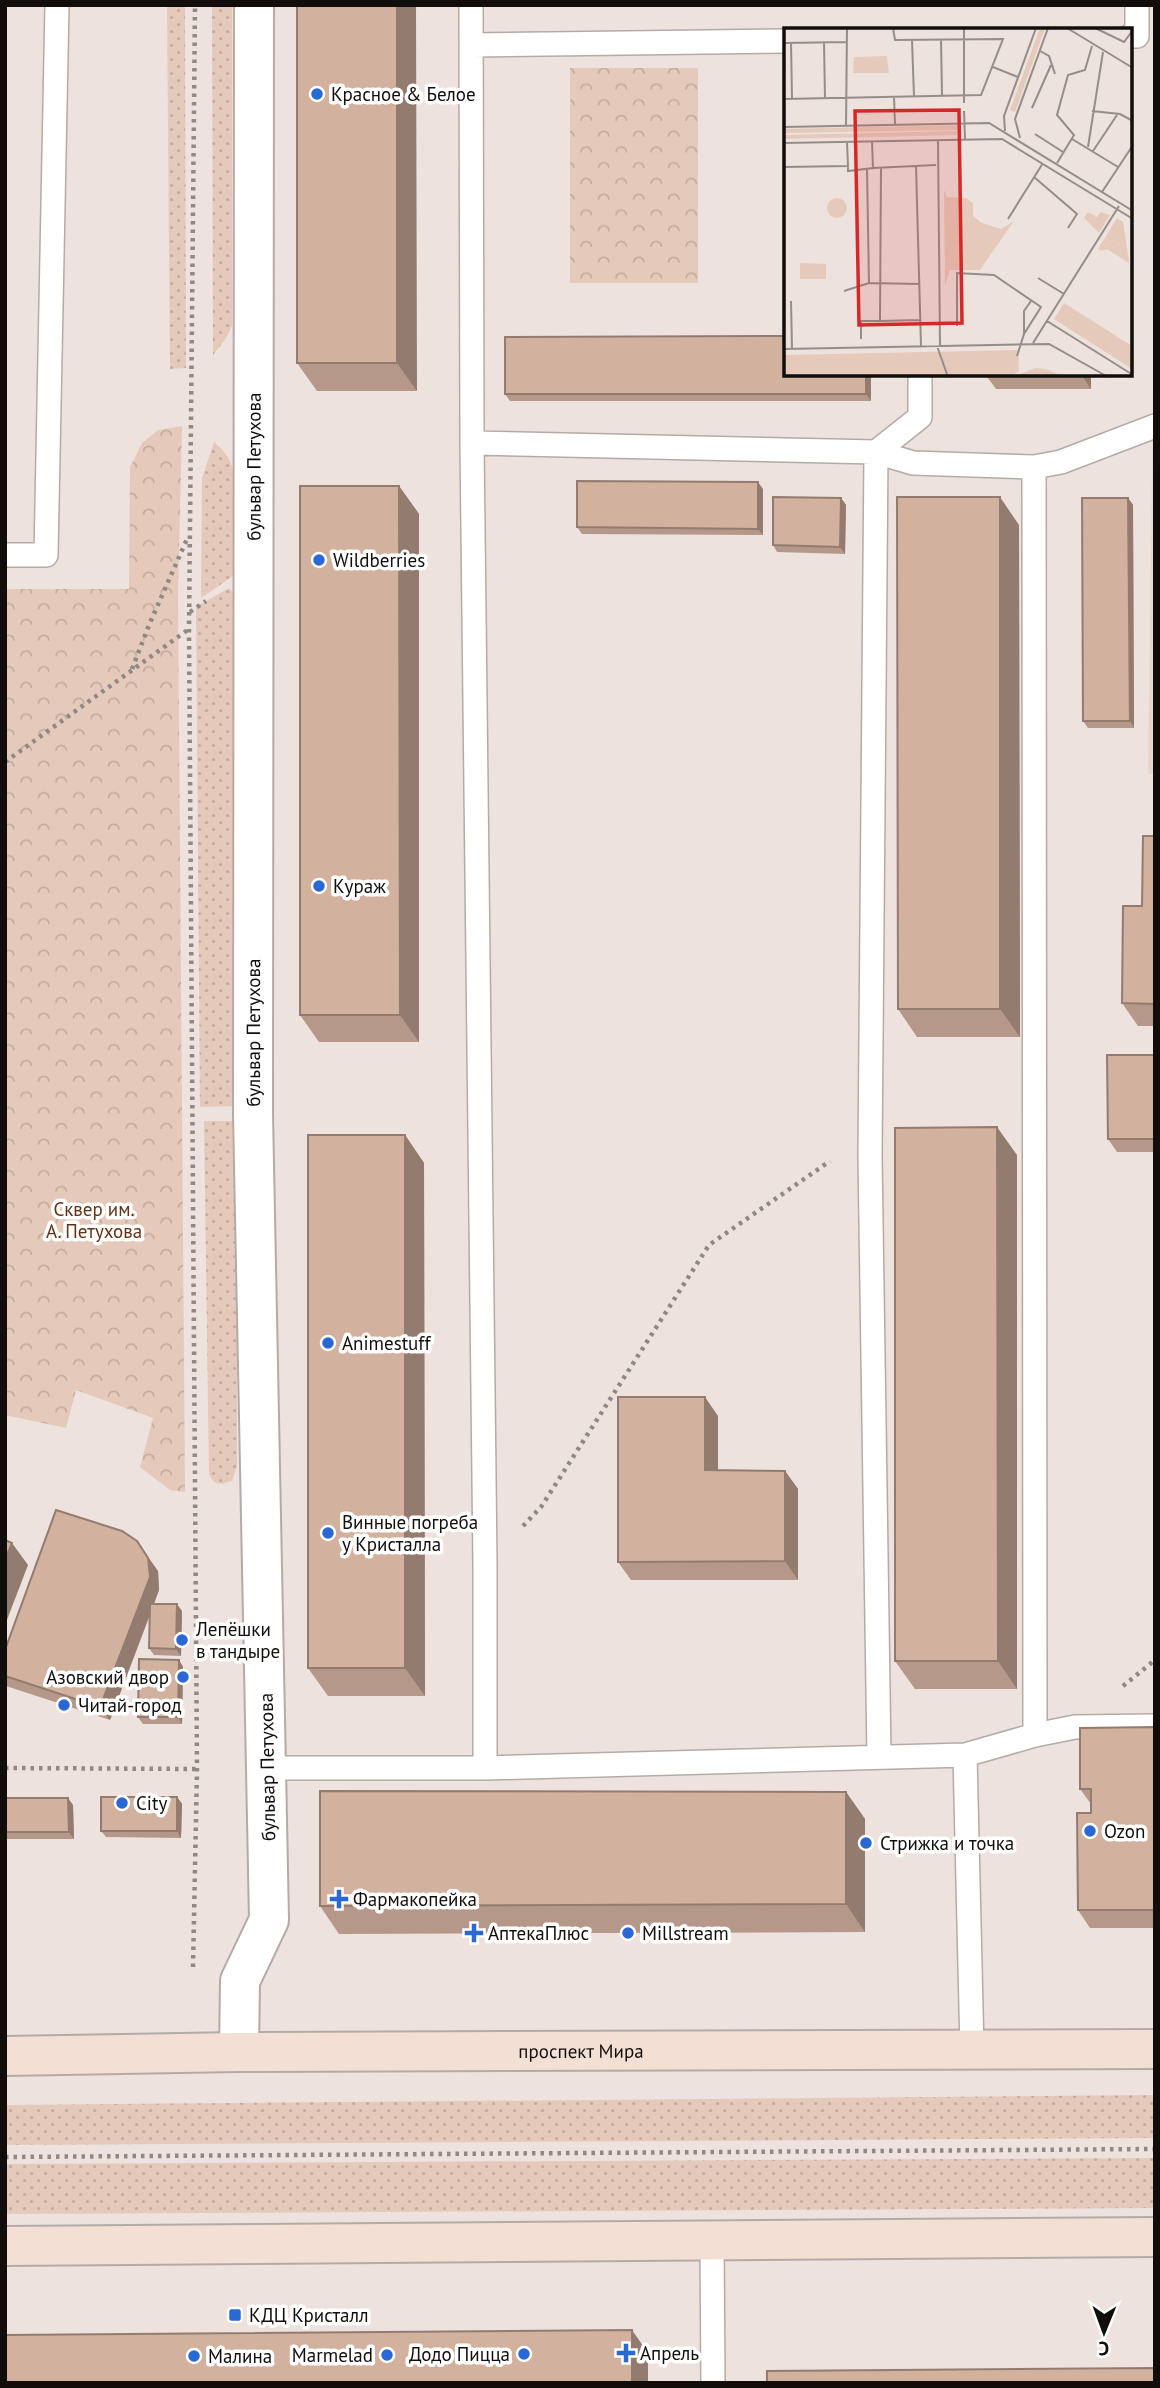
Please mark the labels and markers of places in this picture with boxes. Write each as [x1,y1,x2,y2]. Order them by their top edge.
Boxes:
place label: Красное & Белое [331,82,476,106]
marker: Красное & Белое [309,86,325,102]
place label: Wildberries [333,548,425,572]
marker: Wildberries [311,552,327,568]
place label: Кураж [333,874,386,898]
marker: Кураж [311,878,327,894]
place label: Animestuff [342,1331,431,1355]
marker: Animestuff [320,1335,336,1351]
place label: Винные погреба у Кристалла [342,1510,478,1556]
marker: Винные погреба у Кристалла [320,1525,336,1541]
place label: Лепёшки в тандыре [195,1617,280,1663]
marker: Лепёшки в тандыре [174,1632,190,1648]
place label: Азовский двор [46,1665,169,1689]
marker: Азовский двор [175,1669,191,1685]
place label: Читай-город [78,1693,182,1717]
marker: Читай-город [56,1697,72,1713]
place label: City [136,1791,167,1815]
marker: City [114,1795,130,1811]
place label: Ozon [1104,1819,1145,1843]
marker: Ozon [1082,1823,1098,1839]
place label: Стрижка и точка [880,1831,1014,1855]
marker: Стрижка и точка [858,1835,874,1851]
place label: Фармакопейка [353,1887,477,1911]
marker: Фармакопейка [331,1891,347,1907]
place label: АптекаПлюс [488,1921,589,1945]
place label: Millstream [642,1921,729,1945]
marker: АптекаПлюс [466,1925,482,1941]
marker: Millstream [620,1925,636,1941]
place label: КДЦ Кристалл [249,2303,369,2327]
marker: КДЦ Кристалл [227,2307,243,2323]
place label: Апрель [640,2341,699,2365]
place label: Додо Пицца [409,2342,510,2366]
place label: Marmelad [292,2343,373,2367]
place label: Малина [208,2344,272,2368]
marker: Апрель [618,2345,634,2361]
marker: Додо Пицца [516,2346,532,2362]
marker: Marmelad [379,2347,395,2363]
marker: Малина [186,2348,202,2364]

